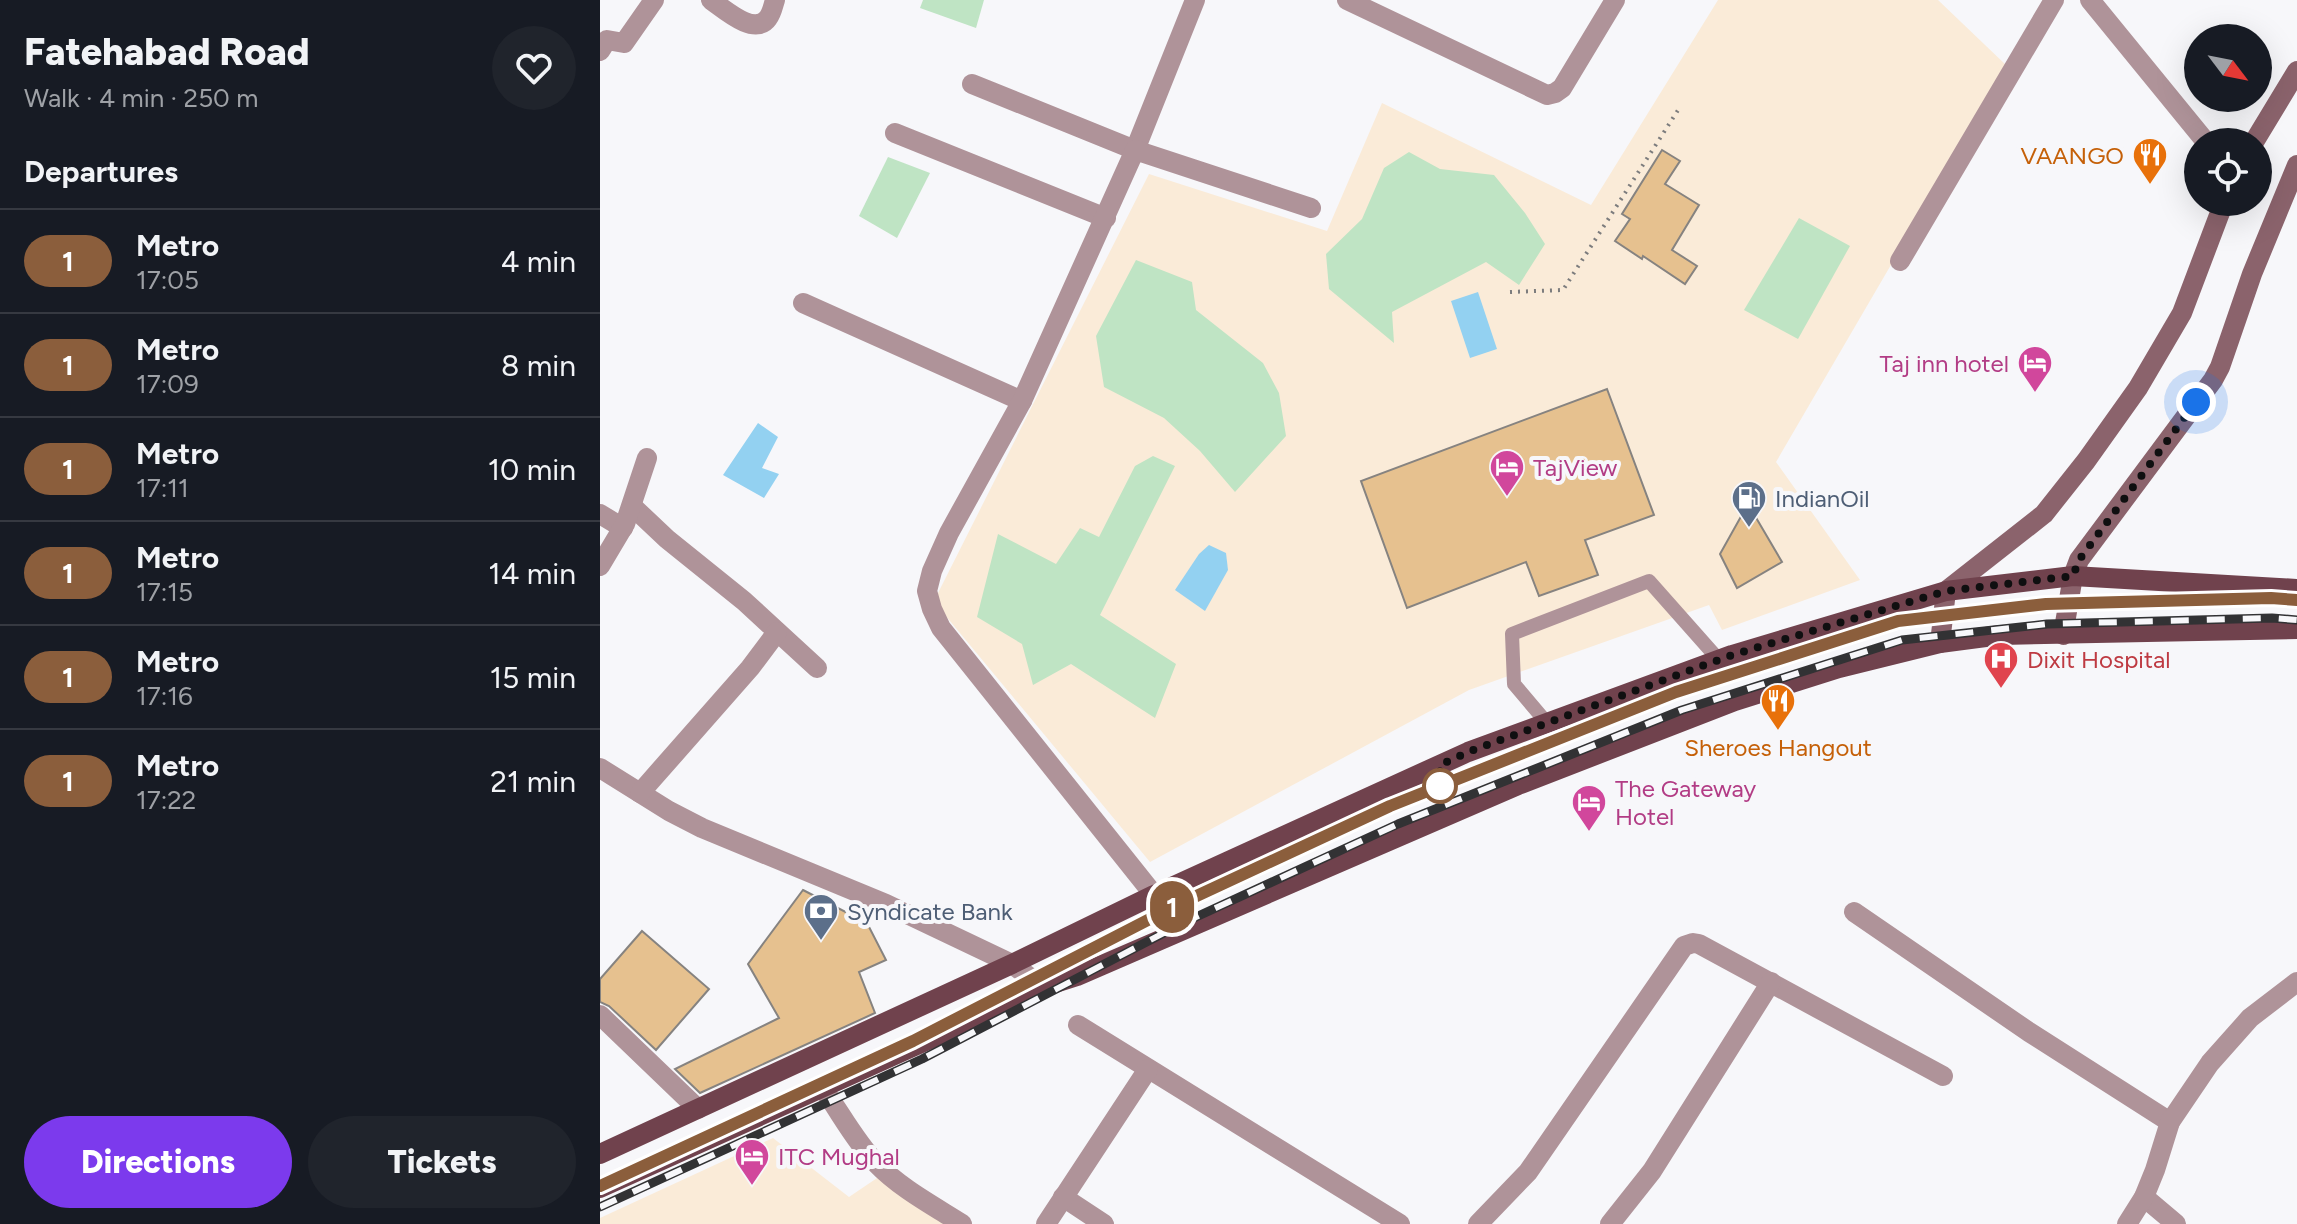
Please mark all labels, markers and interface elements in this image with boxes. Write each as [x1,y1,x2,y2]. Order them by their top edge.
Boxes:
north arrow [2184,24,2272,112]
map controls [2184,24,2272,216]
button: heart [492,26,576,110]
text: Fatehabad Road [24,29,310,75]
text: Walk · 4 min · 250 m [24,82,258,114]
button: locate [2184,128,2272,216]
restaurant icon: VAANGO [2131,136,2169,186]
place label: VAANGO [2020,141,2124,170]
text: Departures [24,153,178,190]
text: Metro [136,227,219,264]
text: 4 min [501,243,576,280]
text: 1 [62,244,74,278]
text: 17:05 [136,264,199,296]
text: Metro [136,331,219,368]
hotel icon: Taj inn hotel [2016,344,2054,394]
text: 8 min [501,347,576,384]
text: 1 [62,348,74,382]
place label: Taj inn hotel [1880,349,2009,378]
text: 17:09 [136,368,199,400]
your location [2176,382,2216,422]
text: Metro [136,435,219,472]
hotel icon: TajView [1488,448,1526,498]
text: 10 min [488,451,576,488]
text: 1 [62,452,74,486]
place label: TajView [1533,453,1617,482]
text: 17:11 [136,472,189,504]
fuel station icon: IndianOil [1730,479,1768,529]
place label: IndianOil [1775,484,1870,513]
text: Metro [136,539,219,576]
text: 14 min [488,555,576,592]
text: 1 [62,556,74,590]
text: 17:15 [136,576,193,608]
hospital icon: Dixit Hospital [1982,640,2020,690]
text: Metro [136,643,219,680]
place label: Dixit Hospital [2027,645,2170,674]
text: 15 min [490,659,576,696]
text: 1 [62,660,74,694]
text: 17:16 [136,680,193,712]
restaurant icon: Sheroes Hangout [1759,682,1797,732]
place label: Sheroes Hangout [1684,733,1872,762]
text: Metro [136,747,219,784]
text: 21 min [490,763,576,800]
text: 1 [62,764,74,798]
unlabelled marker [1423,769,1457,803]
place label: The Gateway Hotel [1615,774,1757,831]
hotel icon: The Gateway Hotel [1570,783,1608,833]
text: 17:22 [136,784,196,816]
line badge: 1 [1146,881,1198,933]
text: 1 [1166,890,1178,924]
bank icon: Syndicate Bank [802,892,840,942]
place label: Syndicate Bank [847,897,1013,926]
button: Directions [24,1116,292,1208]
button: Tickets [308,1116,576,1208]
hotel icon: ITC Mughal [733,1137,771,1187]
place label: ITC Mughal [778,1142,900,1171]

